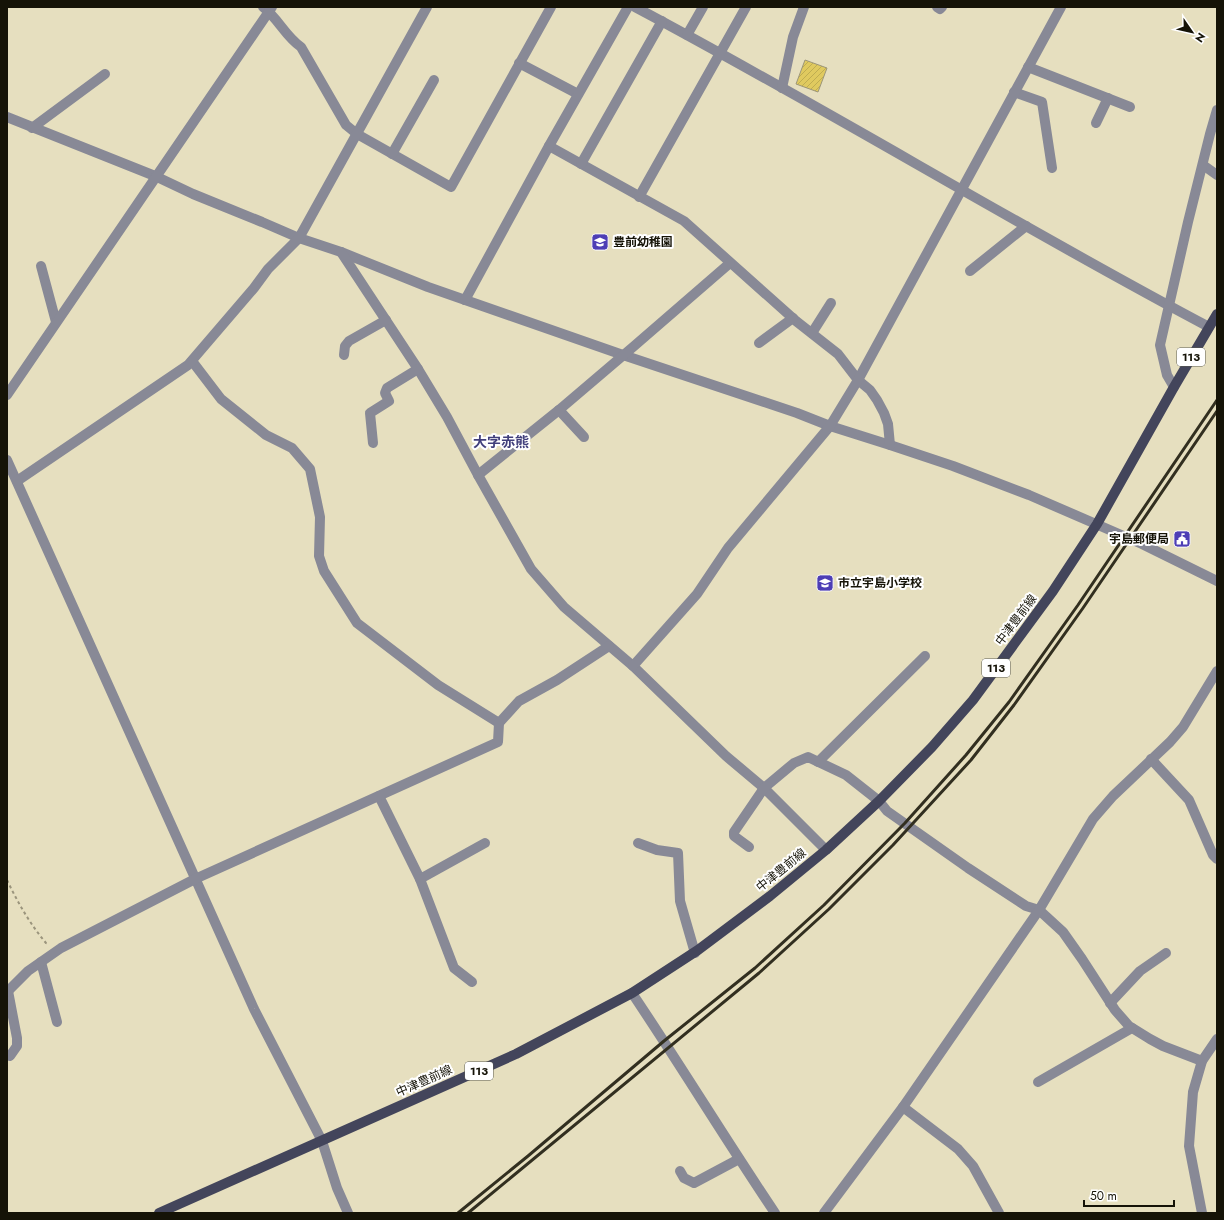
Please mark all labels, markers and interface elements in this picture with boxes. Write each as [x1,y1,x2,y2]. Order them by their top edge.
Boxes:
north arrow [1172,12,1212,52]
text: N [1191,29,1209,46]
school or university icon: 豊前幼稚園 [590,232,610,252]
place label: 豊前幼稚園 [613,233,673,251]
road number: 113 [1177,348,1205,366]
district label: 大字赤熊 [473,432,529,452]
public building icon: 宇島郵便局 [1172,529,1192,549]
place label: 宇島郵便局 [1109,530,1169,548]
school or university icon: 市立宇島小学校 [815,573,835,593]
place label: 市立宇島小学校 [838,574,922,592]
street label: 中津豊前線 [991,591,1041,649]
road number: 113 [982,659,1010,677]
street label: 中津豊前線 [752,844,810,896]
street label: 中津豊前線 [393,1061,455,1101]
road number: 113 [465,1062,493,1080]
scale bar [1084,1182,1174,1208]
text: 50 m [1090,1187,1117,1205]

